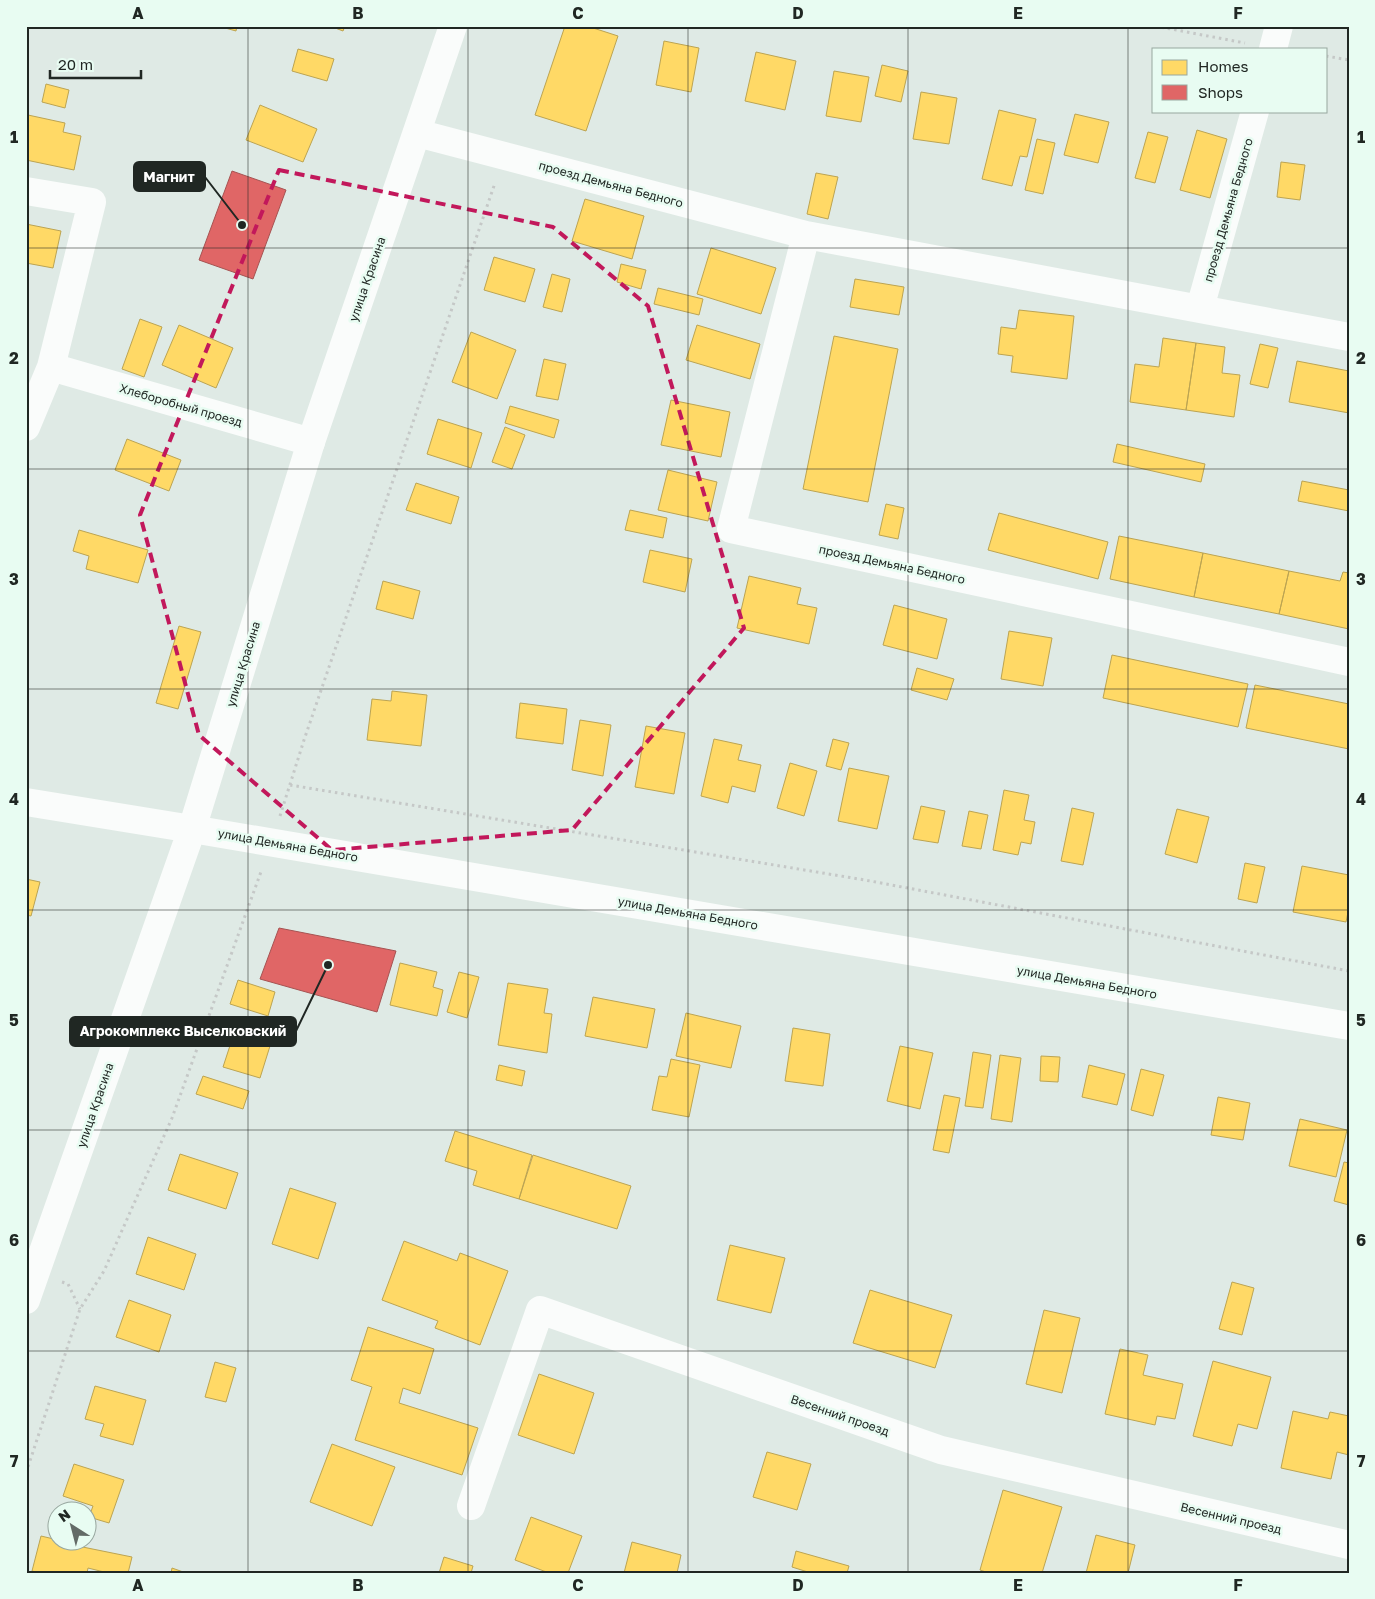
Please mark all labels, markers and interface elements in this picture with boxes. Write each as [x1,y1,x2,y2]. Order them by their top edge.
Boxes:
text: A [132,3,144,23]
text: B [352,3,364,23]
text: C [572,3,584,23]
text: D [792,3,804,23]
text: E [1013,3,1023,23]
text: F [1233,3,1243,23]
scale bar [50,48,141,80]
legend [1152,48,1328,112]
text: 20 m [58,55,93,73]
text: Homes [1198,57,1248,75]
text: Shops [1198,83,1243,101]
text: 1 [10,127,18,147]
text: 1 [1357,127,1365,147]
street label: проезд Демьяна Бедного [1200,136,1256,284]
street label: проезд Демьяна Бедного [537,157,685,211]
callout: Магнит [134,162,205,191]
text: Магнит [143,168,195,185]
street label: улица Красина [345,235,389,323]
text: 2 [9,348,19,368]
text: 2 [1356,348,1366,368]
street label: Хлеборобный проезд [118,380,244,430]
street label: проезд Демьяна Бедного [818,541,966,587]
text: 3 [9,569,19,589]
text: 3 [1356,569,1366,589]
street label: улица Красина [223,619,263,709]
text: 4 [9,789,19,809]
text: 4 [1356,789,1366,809]
street label: улица Демьяна Бедного [217,825,359,865]
street label: улица Демьяна Бедного [617,893,759,933]
street label: улица Демьяна Бедного [1016,962,1158,1002]
text: 5 [9,1010,19,1030]
text: 5 [1356,1010,1366,1030]
callout: Агрокомплекс Выселковский [70,1017,296,1046]
text: Агрокомплекс Выселковский [80,1022,286,1039]
street label: улица Красина [73,1061,117,1149]
text: 6 [9,1230,19,1250]
text: 6 [1356,1230,1366,1250]
street label: Весенний проезд [789,1391,891,1439]
text: 7 [10,1451,19,1471]
text: 7 [1357,1451,1366,1471]
street label: Весенний проезд [1179,1499,1283,1537]
north arrow [48,1502,98,1552]
text: N [55,1505,73,1525]
text: A [132,1575,144,1595]
text: B [352,1575,364,1595]
text: C [572,1575,584,1595]
text: D [792,1575,804,1595]
text: E [1013,1575,1023,1595]
text: F [1233,1575,1243,1595]

